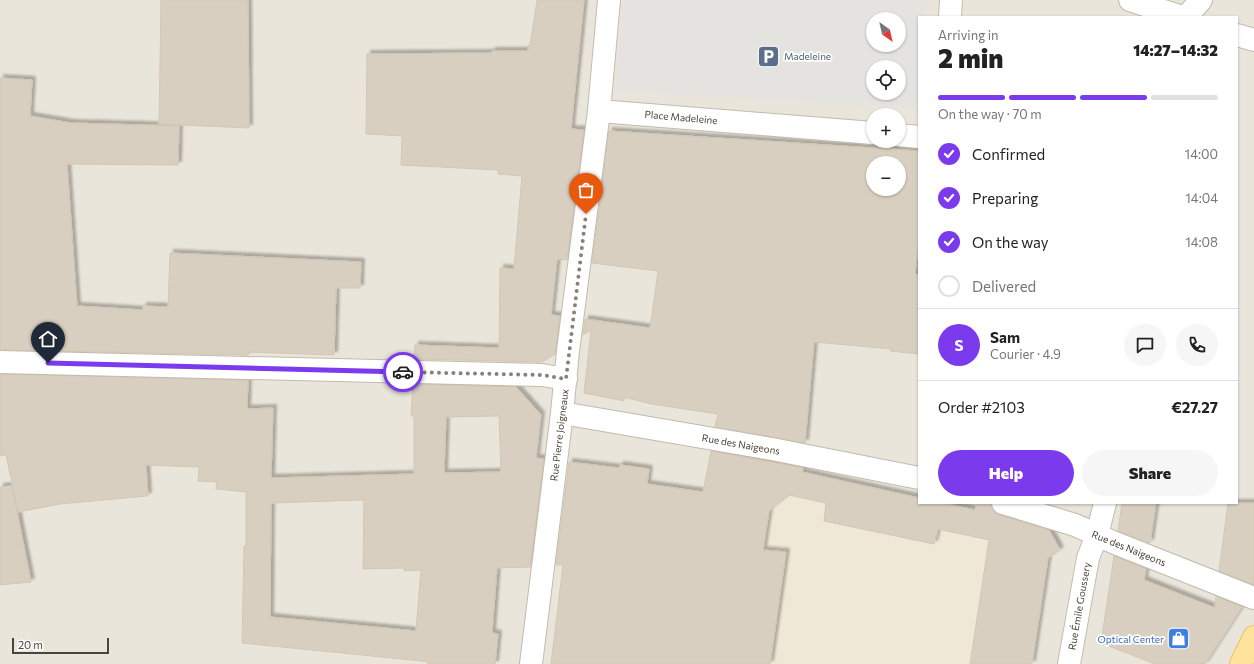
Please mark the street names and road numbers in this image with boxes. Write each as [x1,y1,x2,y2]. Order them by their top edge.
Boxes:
street label: Place Madeleine [644,108,718,126]
street label: Rue Pierre Joigneaux [547,388,571,482]
street label: Rue des Naigeons [701,431,781,457]
street label: Rue des Naigeons [1090,528,1168,569]
street label: Rue Émile Goussery [1065,561,1093,651]

